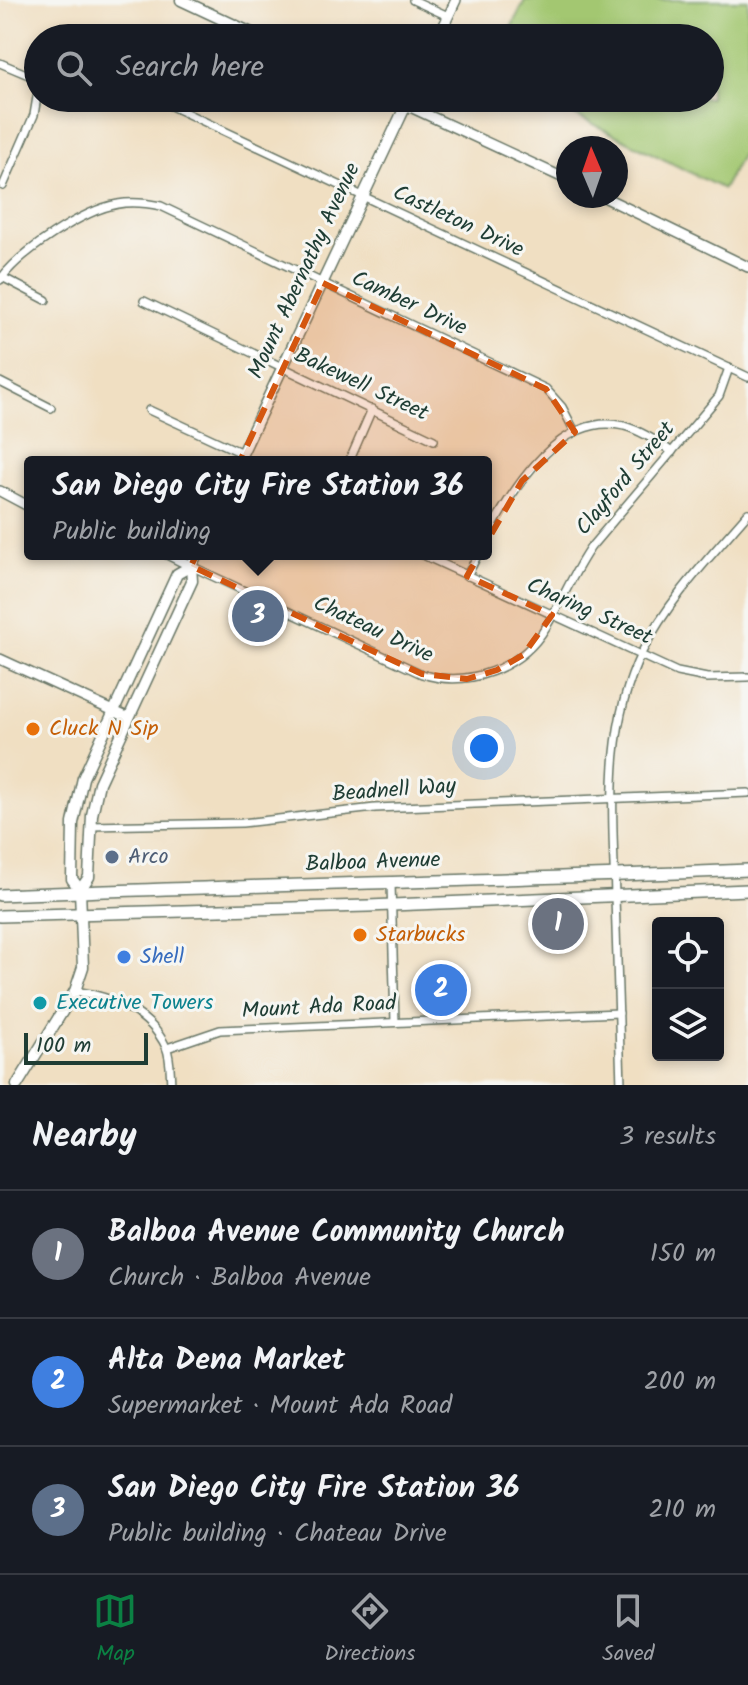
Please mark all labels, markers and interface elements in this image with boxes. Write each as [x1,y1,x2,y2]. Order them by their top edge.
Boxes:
search box [24,24,724,112]
text: Search here [116,44,264,92]
icon: search [52,46,96,90]
north arrow [556,136,628,208]
street label: Mount Abernathy Avenue [239,157,371,385]
street label: Castleton Drive [386,176,530,268]
street label: Camber Drive [345,262,473,346]
street label: Bakewell Street [288,339,434,432]
street label: Clayford Street [567,414,685,544]
popup [24,456,492,560]
text: San Diego City Fire Station 36 [52,463,464,511]
text: Public building [52,511,211,553]
street label: Charing Street [520,569,658,656]
pin: 3 [232,586,284,646]
street label: Chateau Drive [307,587,439,673]
place label: Cluck N Sip [49,712,159,747]
marker: Cluck N Sip [24,720,42,738]
your location [464,728,504,768]
street label: Beadnell Way [331,769,458,813]
place label: Arco [128,840,168,875]
street label: Balboa Avenue [305,843,441,883]
marker: Arco [103,848,121,866]
pin: 1 [532,894,584,954]
map controls [652,917,724,1061]
button: locate [652,917,724,989]
place label: Starbucks [376,918,466,953]
marker: Starbucks [351,926,369,944]
place label: Shell [140,940,185,975]
marker: Shell [115,948,133,966]
pin: 2 [415,960,467,1020]
place label: Executive Towers [56,986,214,1021]
street label: Mount Ada Road [241,986,398,1030]
button: layers [652,989,724,1061]
marker: Executive Towers [31,994,49,1012]
scale bar [24,1029,148,1065]
text: 100 m [36,1029,91,1064]
text: Nearby [32,1110,137,1164]
text: 3 results [619,1116,716,1158]
text: Balboa Avenue Community Church [108,1209,565,1257]
text: 1 [54,1233,62,1275]
text: 150 m [650,1233,716,1275]
text: Church · Balboa Avenue [108,1257,371,1299]
text: Alta Dena Market [108,1337,345,1385]
text: 2 [50,1361,66,1403]
text: 200 m [644,1361,716,1403]
text: Supermarket · Mount Ada Road [108,1385,452,1427]
text: San Diego City Fire Station 36 [108,1465,519,1513]
text: 3 [51,1489,65,1531]
text: 210 m [649,1489,716,1531]
text: Public building · Chateau Drive [108,1513,447,1555]
tab: Map [93,1589,137,1672]
tab: Directions [324,1589,416,1672]
tab: Saved [602,1589,655,1672]

